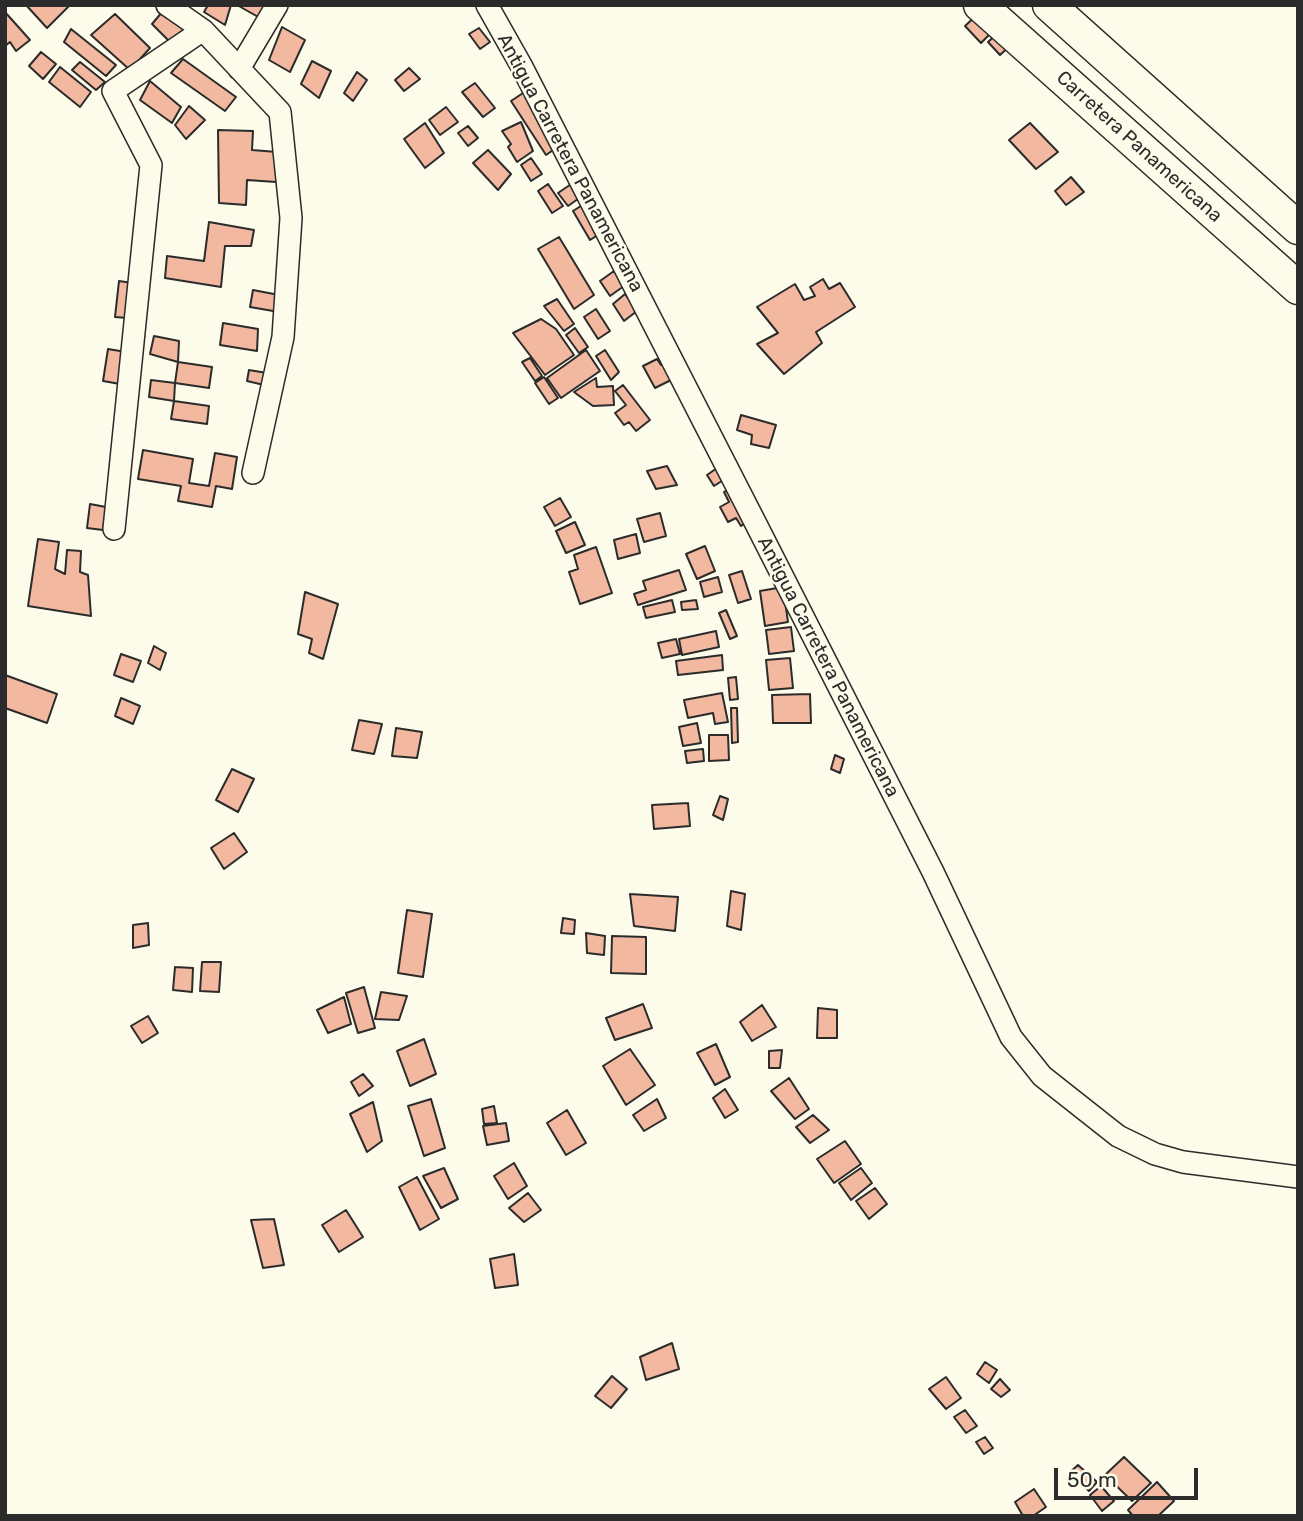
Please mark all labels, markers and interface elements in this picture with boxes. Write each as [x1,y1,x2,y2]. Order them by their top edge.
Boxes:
street label: Antigua Carretera Panamericana [492,30,648,296]
street label: Carretera Panamericana [1051,67,1227,227]
street label: Antigua Carretera Panamericana [752,533,904,801]
scale bar [1058,1454,1202,1498]
text: 50 m [1067,1467,1117,1492]

